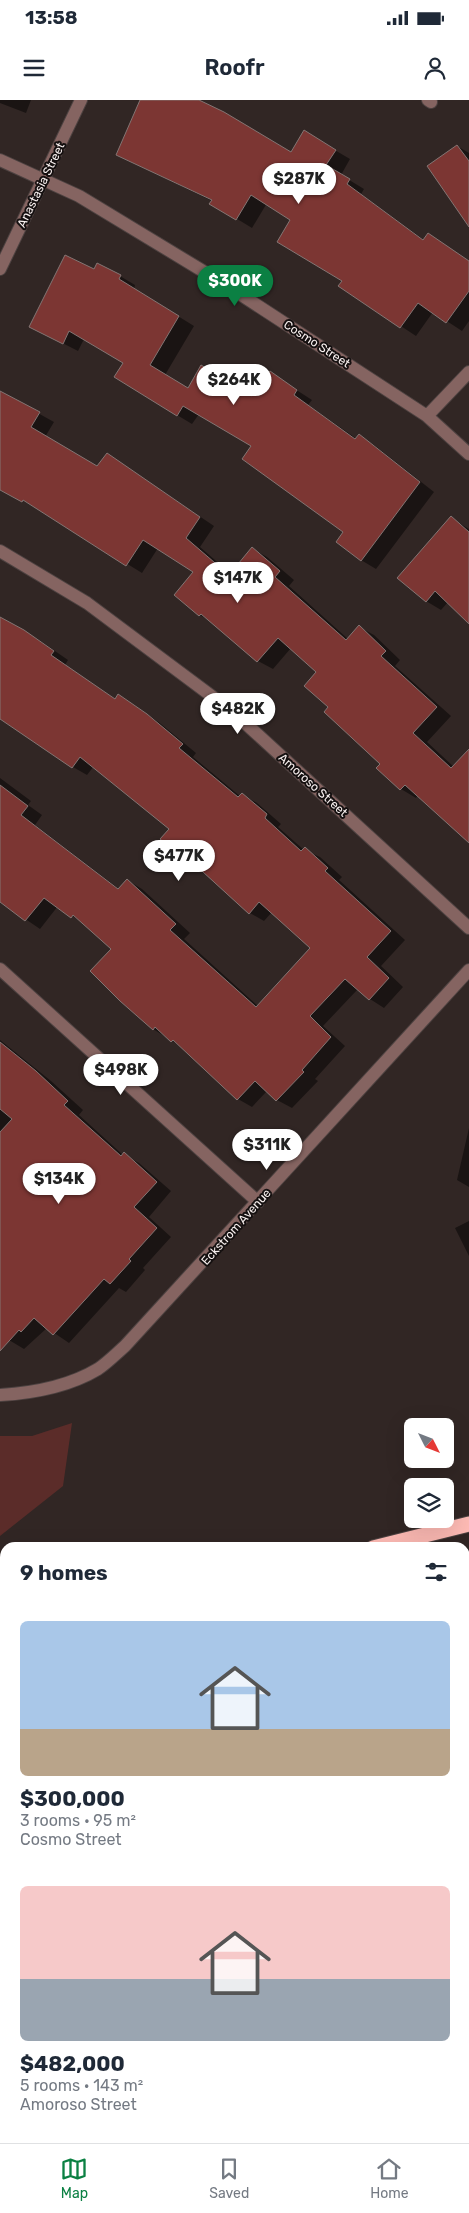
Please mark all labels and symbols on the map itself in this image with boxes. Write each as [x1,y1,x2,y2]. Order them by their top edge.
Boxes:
street label: Anastasia Street [14,140,68,230]
pin: $287K [264,162,334,205]
pin: $300K [200,264,270,307]
street label: Cosmo Street [281,317,353,371]
pin: $264K [199,364,269,406]
pin: $147K [203,562,273,604]
pin: $482K [203,692,273,735]
street label: Amoroso Street [276,750,350,820]
pin: $477K [144,840,214,882]
pin: $498K [86,1054,156,1096]
pin: $311K [232,1128,302,1171]
pin: $134K [24,1162,94,1205]
street label: Eckstrom Avenue [198,1186,274,1268]
north arrow [404,1418,454,1468]

